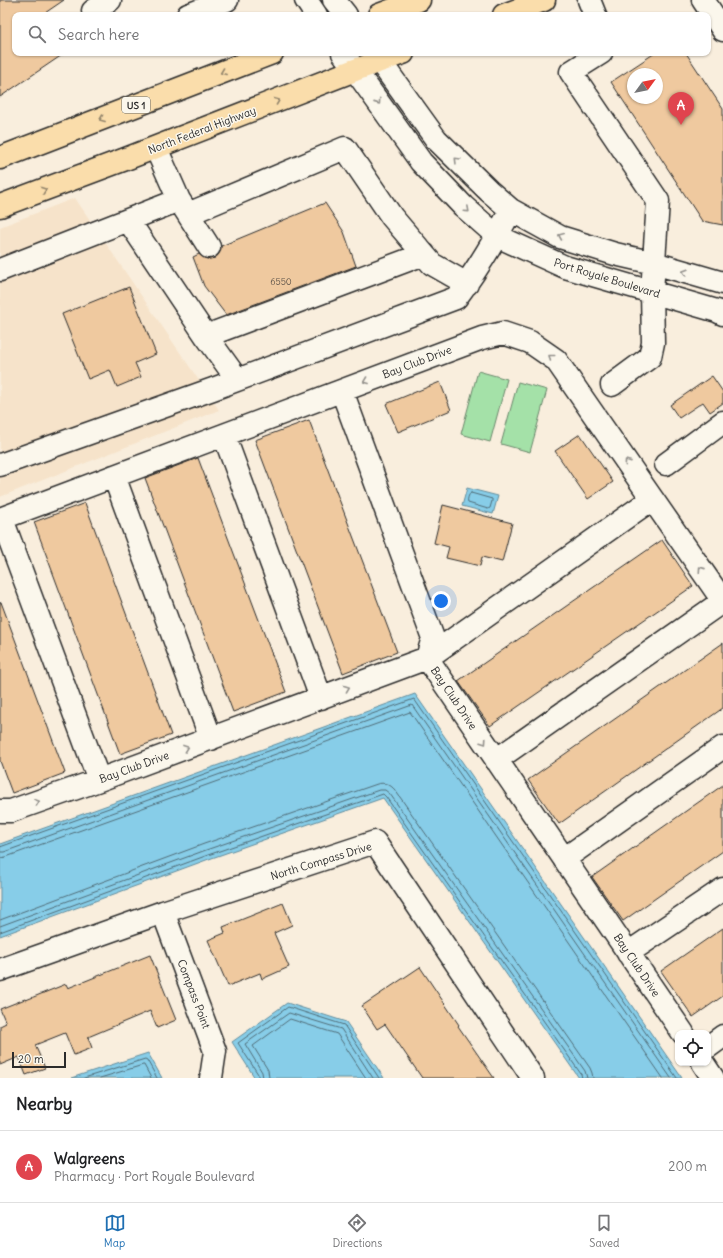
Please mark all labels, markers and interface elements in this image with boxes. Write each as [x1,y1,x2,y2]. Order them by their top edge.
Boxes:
search box [12,12,711,56]
icon: search [26,23,48,45]
text: Search here [58,25,139,44]
one-way arrow [219,68,226,76]
north arrow [627,68,663,104]
pin: A [668,92,694,125]
road number: US 1 [122,97,150,113]
one-way arrow [273,97,280,105]
one-way arrow [373,98,381,105]
street label: North Federal Highway [146,103,258,157]
one-way arrow [98,114,105,122]
one-way arrow [454,157,462,165]
one-way arrow [41,186,48,194]
one-way arrow [463,206,470,213]
one-way arrow [557,233,564,241]
street label: Port Royale Boulevard [552,255,662,301]
one-way arrow [682,268,689,277]
house number: 6550 [270,276,292,287]
street label: Bay Club Drive [380,342,454,382]
one-way arrow [549,355,556,362]
one-way arrow [363,377,370,385]
one-way arrow [625,460,632,467]
one-way arrow [699,567,706,574]
your location [431,591,451,611]
street label: Bay Club Drive [428,664,480,732]
one-way arrow [344,684,351,693]
one-way arrow [479,738,487,745]
one-way arrow [182,744,189,752]
street label: Bay Club Drive [97,748,171,786]
one-way arrow [34,798,41,806]
street label: North Compass Drive [269,839,373,883]
street label: Bay Club Drive [611,931,663,999]
street label: Compass Point [174,957,214,1031]
map controls [675,1030,711,1066]
button: locate [675,1030,711,1066]
scale bar [12,1050,66,1069]
text: 20 m [18,1052,44,1066]
text: Nearby [16,1093,72,1115]
text: Walgreens [54,1149,125,1168]
text: A [25,1158,33,1175]
text: 200 m [668,1158,707,1175]
text: Pharmacy · Port Royale Boulevard [54,1168,255,1185]
tab: Map [104,1212,126,1250]
tab: Directions [333,1212,382,1250]
tab: Saved [589,1212,619,1250]

